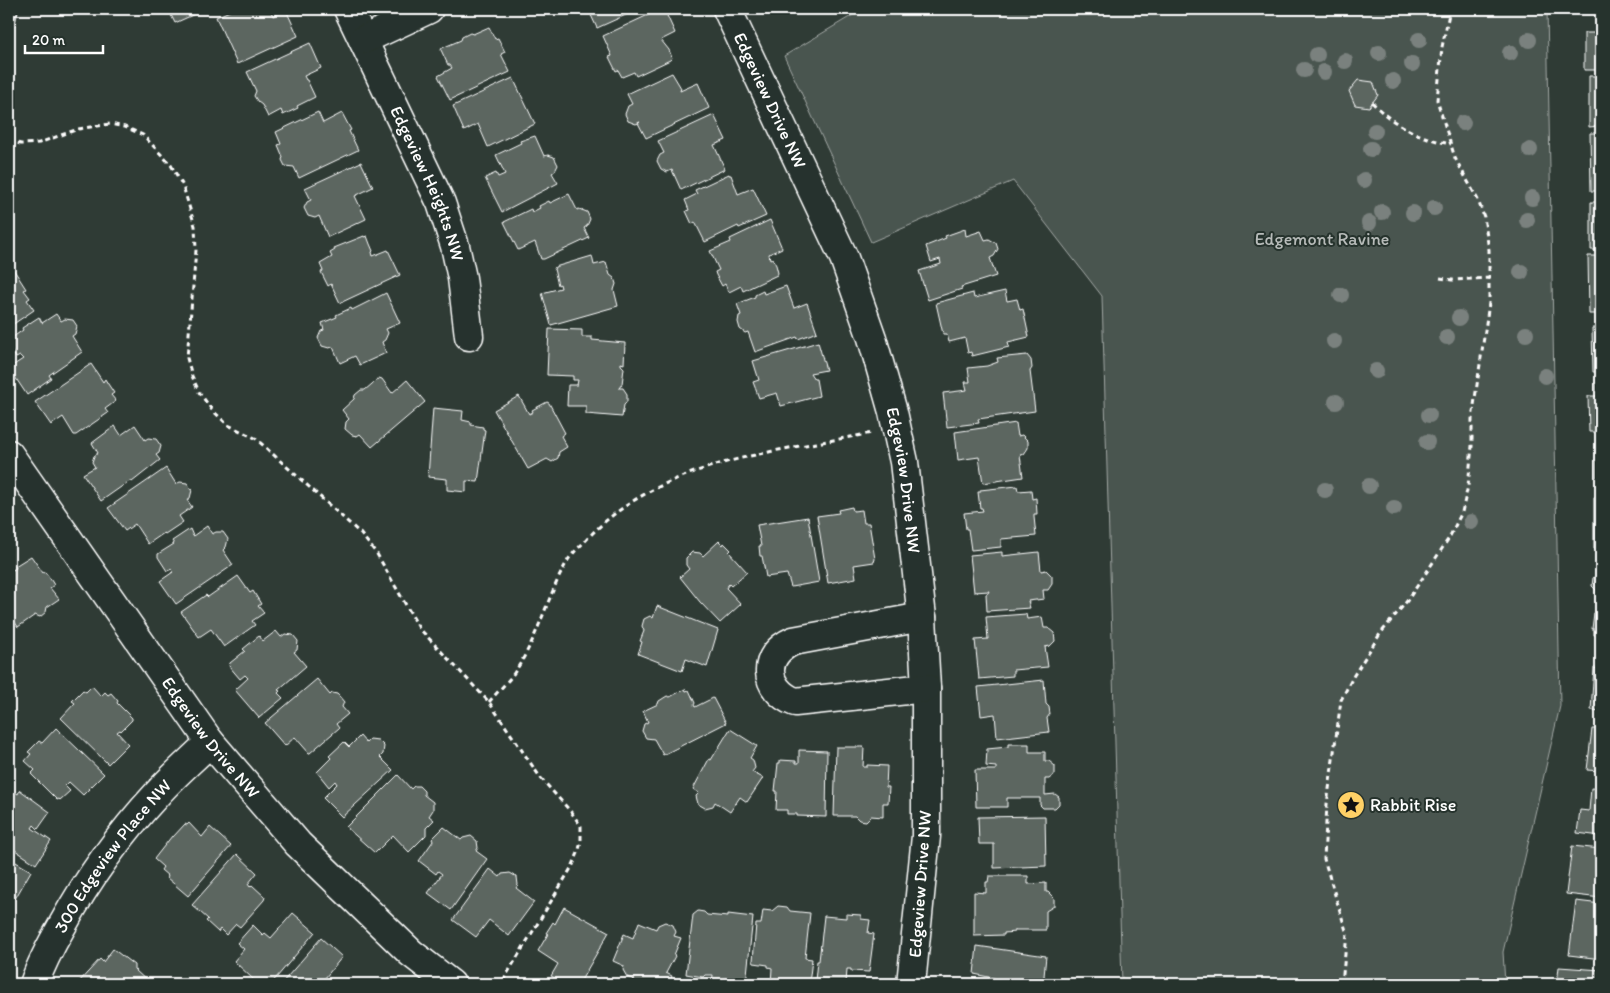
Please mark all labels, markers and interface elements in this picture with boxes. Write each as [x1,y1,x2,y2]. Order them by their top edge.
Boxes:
scale bar [25,22,102,54]
street label: Edgeview Drive NW [729,29,811,172]
text: 20 m [32,31,66,49]
street label: Edgeview Heights NW [385,102,469,263]
park label: Edgemont Ravine [1255,228,1389,250]
street label: Edgeview Drive NW [881,405,926,554]
street label: Edgeview Drive NW [157,673,264,803]
street label: 300 Edgeview Place NW [49,775,176,937]
place icon: Rabbit Rise [1336,790,1366,820]
place label: Rabbit Rise [1370,794,1456,816]
street label: Edgeview Drive NW [904,810,936,958]

